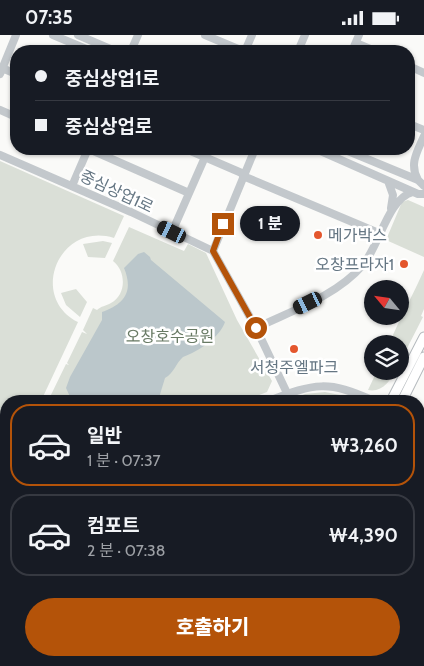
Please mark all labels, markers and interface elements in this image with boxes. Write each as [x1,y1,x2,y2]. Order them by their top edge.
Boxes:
text: 07:35 [25,6,73,29]
text: 중심상업1로 [65,67,159,90]
text: 중심상업로 [65,115,152,138]
street label: 중심상업1로 [77,166,157,217]
callout: 1 분 [240,207,300,241]
route end [212,213,234,235]
text: 1 분 [258,214,282,233]
car [155,219,188,245]
place label: 메가박스 [328,226,387,245]
marker: 메가박스 [312,229,324,241]
place label: 오창프라자1 [315,255,394,274]
marker: 오창프라자1 [398,258,410,270]
north arrow [364,280,409,325]
map controls [364,280,409,380]
car [291,290,324,316]
route start [245,317,267,339]
park label: 오창호수공원 [126,327,214,346]
button: layers [364,335,409,380]
marker: 서청주엘파크 [288,343,300,355]
place label: 서청주엘파크 [250,358,338,377]
icon: car [27,423,72,468]
text: 일반 [87,424,122,447]
text: ₩3,260 [331,434,398,457]
text: 1 분 · 07:37 [87,451,161,470]
icon: car [27,513,72,558]
text: 컴포트 [87,514,139,537]
text: ₩4,390 [329,524,398,547]
text: 2 분 · 07:38 [87,541,165,560]
button: 호출하기 [25,598,400,656]

